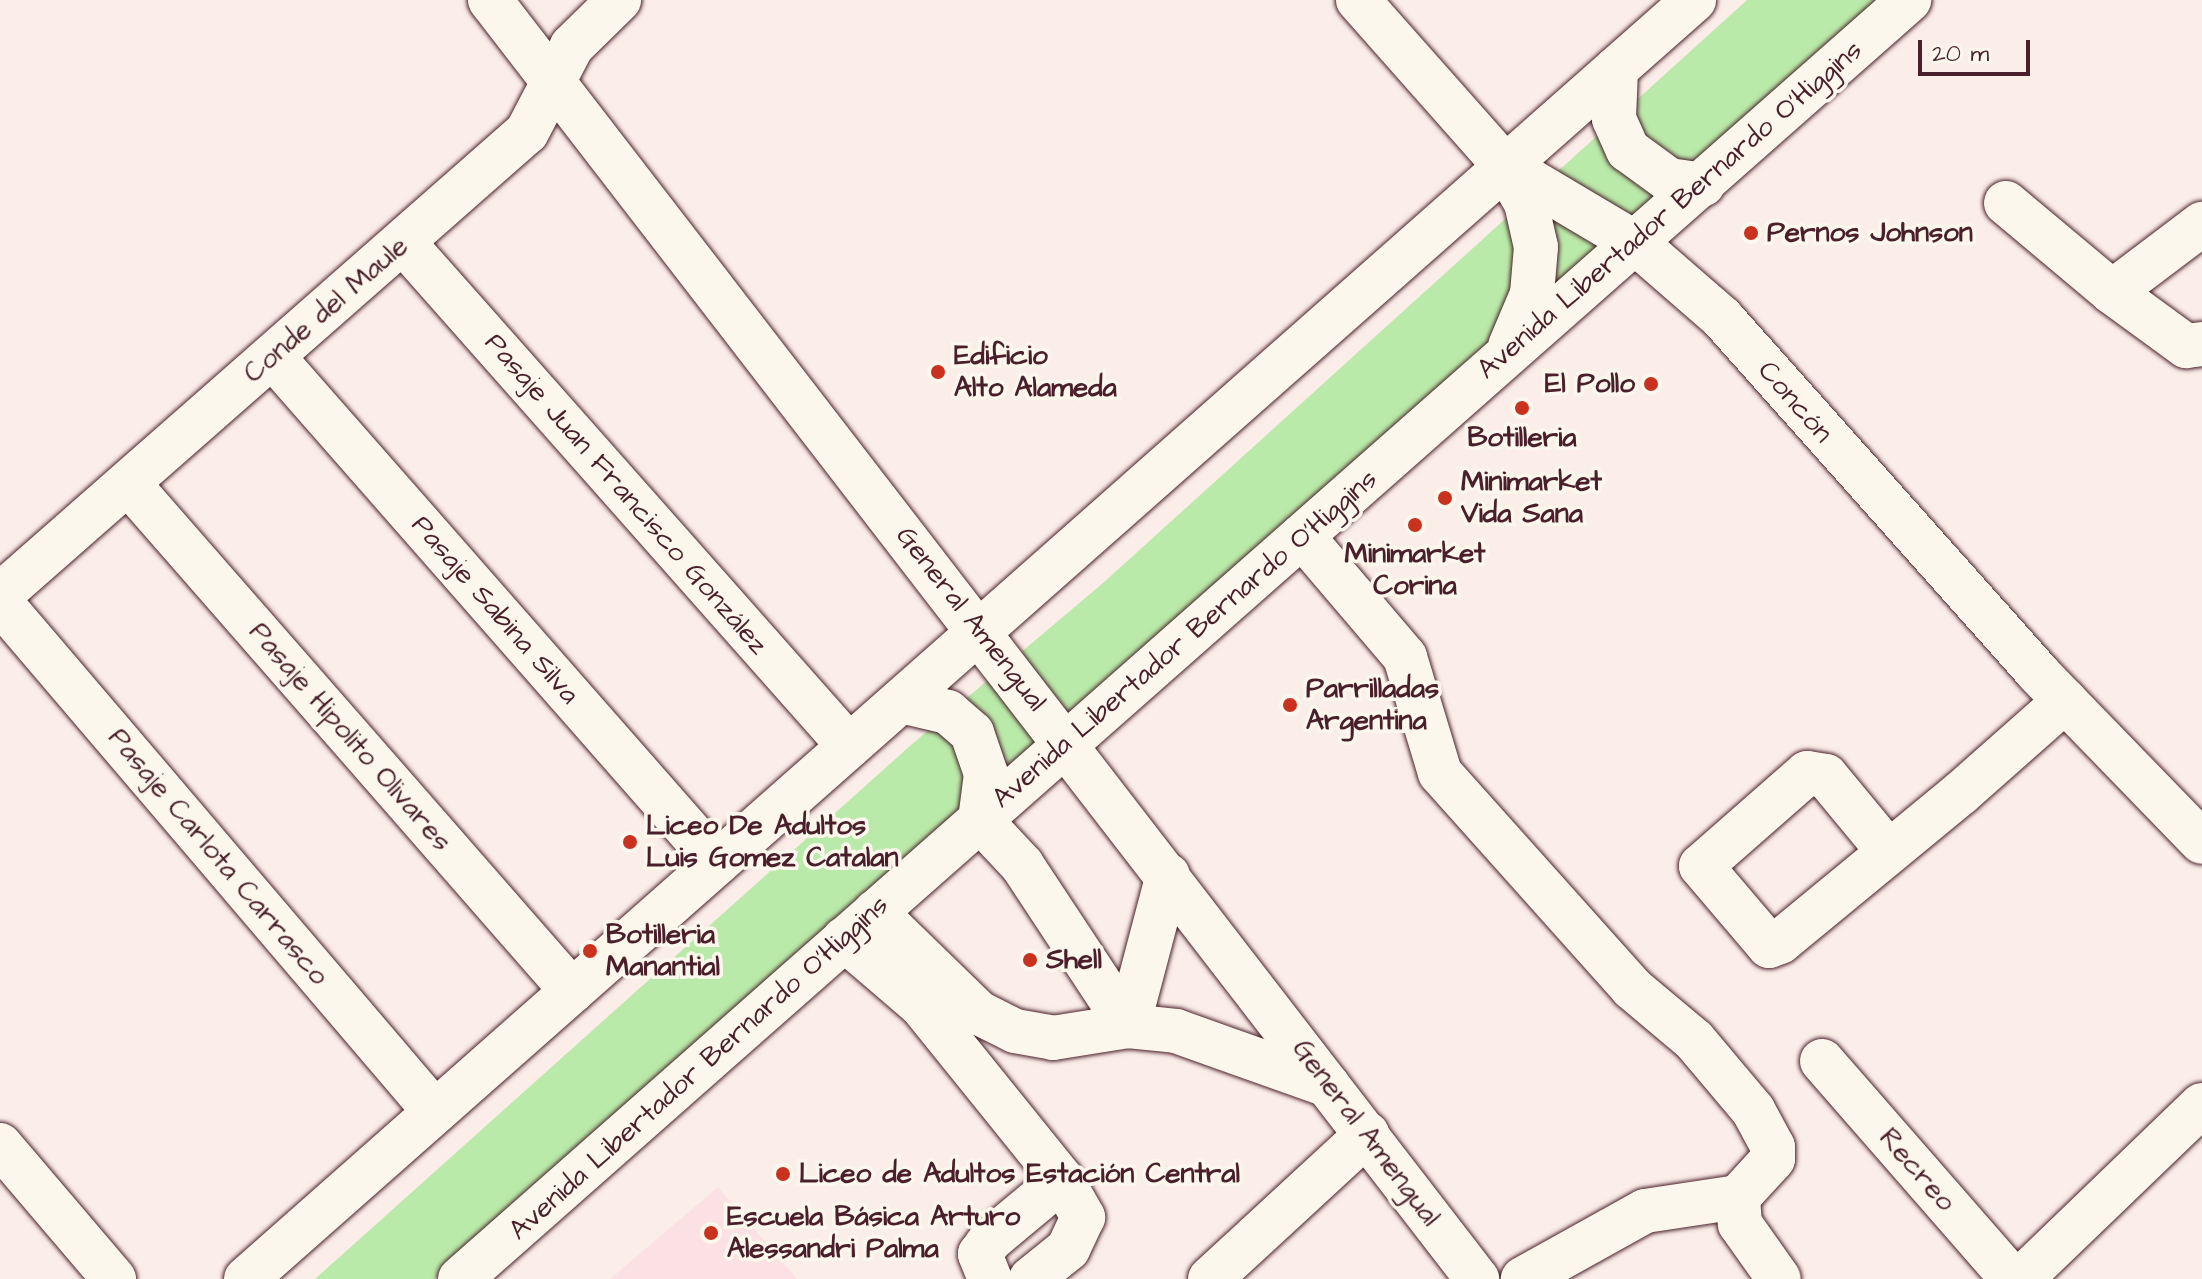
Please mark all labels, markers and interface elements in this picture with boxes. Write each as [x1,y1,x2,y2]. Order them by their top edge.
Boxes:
scale bar [1922,24,2034,74]
street label: Avenida Libertador Bernardo O'Higgins [1471,34,1869,386]
text: 20 m [1932,37,1989,71]
place label: Pernos Johnson [1767,216,1973,250]
marker: Pernos Johnson [1742,224,1760,242]
street label: Conde del Maule [237,230,415,390]
street label: Pasaje Juan Francisco González [477,327,775,661]
place label: Edificio Alto Alameda [954,339,1117,405]
street label: Concón [1750,354,1840,450]
marker: Edificio Alto Alameda [929,363,947,381]
place label: El Pollo [1545,367,1635,401]
marker: El Pollo [1642,375,1660,393]
marker: Botilleria [1513,399,1531,417]
place label: Botilleria [1467,421,1577,455]
street label: Avenida Libertador Bernardo O'Higgins [986,463,1384,815]
place label: Minimarket Vida Sana [1461,465,1602,531]
marker: Minimarket Vida Sana [1436,489,1454,507]
street label: Pasaje Sabina Silva [404,509,586,711]
marker: Minimarket Corina [1406,516,1424,534]
street label: General Amengual [888,520,1054,718]
place label: Minimarket Corina [1345,537,1485,603]
street label: Pasaje Hipolito Olivares [242,616,458,858]
place label: Parrilladas Argentina [1306,672,1439,738]
marker: Parrilladas Argentina [1281,696,1299,714]
street label: Pasaje Carlota Carrasco [101,722,335,992]
place label: Liceo De Adultos Luis Gomez Catalan [646,809,899,875]
marker: Liceo De Adultos Luis Gomez Catalan [621,833,639,851]
street label: Avenida Libertador Bernardo O'Higgins [502,889,896,1247]
place label: Botilleria Manantial [606,918,720,984]
marker: Botilleria Manantial [581,942,599,960]
place label: Shell [1046,943,1102,977]
marker: Shell [1021,951,1039,969]
street label: General Amengual [1285,1033,1447,1233]
street label: Recreo [1872,1122,1962,1218]
place label: Liceo de Adultos Estación Central [799,1157,1240,1191]
marker: Liceo de Adultos Estación Central [774,1165,792,1183]
place label: Escuela Básica Arturo Alessandri Palma [727,1200,1020,1266]
marker: Escuela Básica Arturo Alessandri Palma [702,1224,720,1242]

